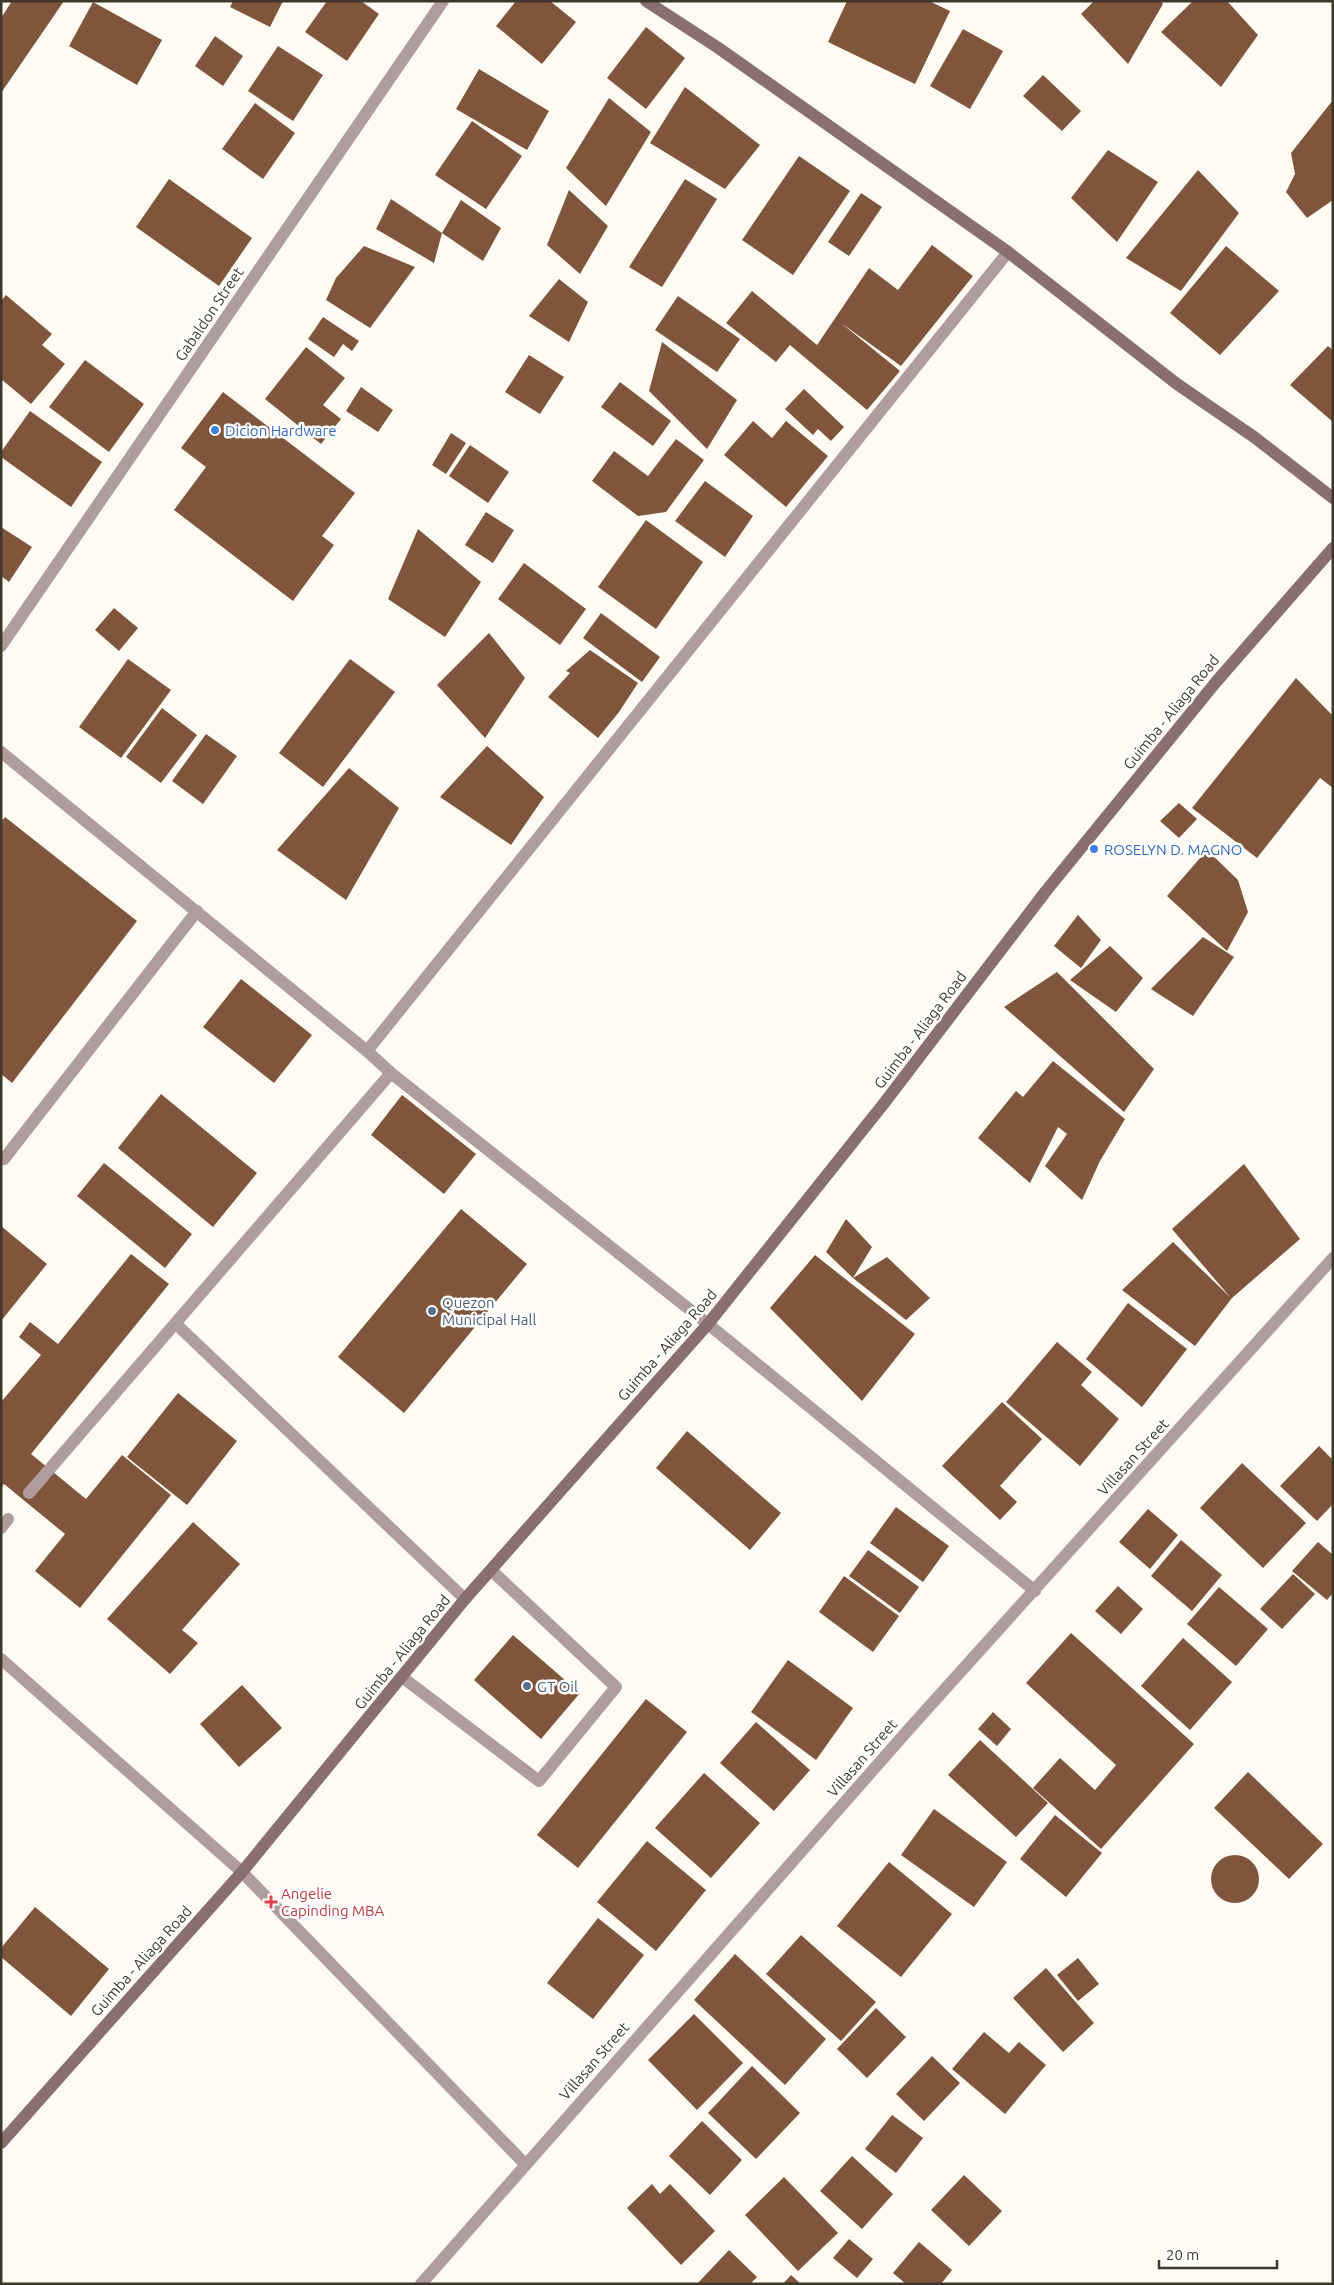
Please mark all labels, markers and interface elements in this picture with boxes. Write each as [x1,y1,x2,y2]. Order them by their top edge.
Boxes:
street label: Gabaldon Street [171,264,247,364]
place label: Dicion Hardware [225,422,337,439]
marker: Dicion Hardware [209,424,221,436]
street label: Guimba - Aliaga Road [1120,651,1222,773]
place label: ROSELYN D. MAGNO [1104,841,1242,858]
marker: ROSELYN D. MAGNO [1088,843,1100,855]
street label: Guimba - Aliaga Road [870,968,970,1092]
street label: Guimba - Aliaga Road [614,1286,720,1404]
place label: Quezon Municipal Hall [442,1294,536,1328]
marker: Quezon Municipal Hall [426,1305,438,1317]
street label: Villasan Street [1094,1415,1172,1499]
street label: Guimba - Aliaga Road [351,1591,453,1713]
place label: GT Oil [537,1678,578,1695]
marker: GT Oil [521,1680,533,1692]
street label: Villasan Street [824,1716,900,1800]
place label: Angelie Capinding MBA [281,1885,384,1919]
marker: Angelie Capinding MBA [265,1896,277,1908]
street label: Guimba - Aliaga Road [87,1902,195,2020]
street label: Villasan Street [556,2019,632,2103]
scale bar [1159,2238,1276,2270]
text: 20 m [1166,2246,1199,2263]

